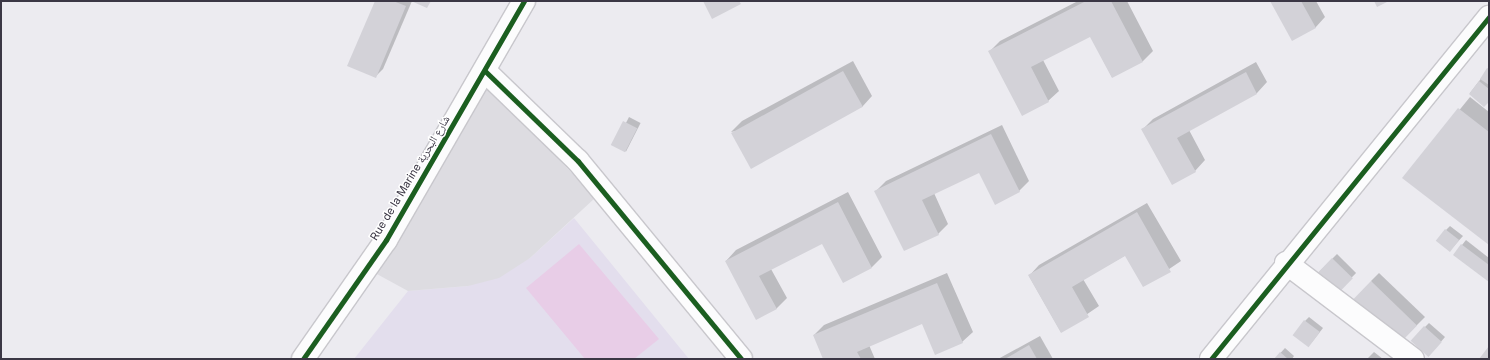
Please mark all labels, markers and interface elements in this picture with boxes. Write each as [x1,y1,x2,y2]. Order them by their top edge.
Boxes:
street label: Rue de la Marine شارع البحرية [368,113,452,243]

